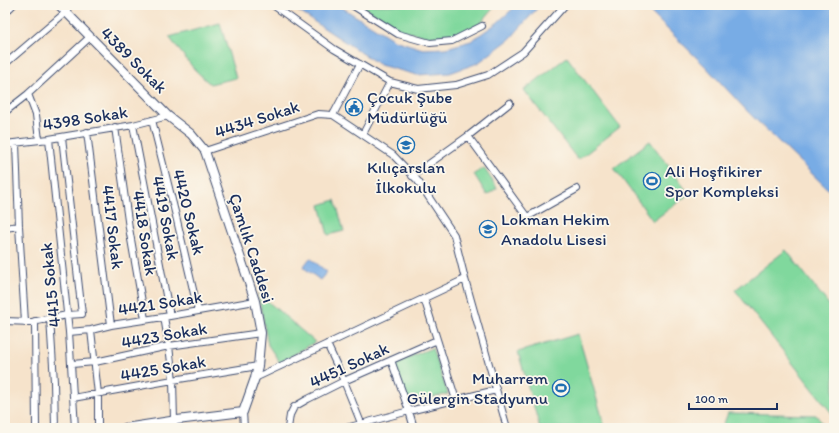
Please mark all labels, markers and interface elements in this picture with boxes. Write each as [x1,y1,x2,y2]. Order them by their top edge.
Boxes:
street label: 4389 Sokak [97,23,172,98]
place label: Çocuk Şube Müdürlüğü [367,87,452,127]
street label: 4434 Sokak [212,96,302,142]
public building icon: Çocuk Şube Müdürlüğü [344,97,364,117]
street label: 4398 Sokak [41,101,129,135]
school or university icon: Kılıçarslan İlkokulu [396,135,416,155]
place label: Kılıçarslan İlkokulu [367,157,445,197]
place label: Ali Hoşfikirer Spor Kompleksi [665,161,779,201]
street label: 4420 Sokak [169,167,209,257]
sports icon: Ali Hoşfikirer Spor Kompleksi [642,171,662,191]
street label: 4419 Sokak [148,174,184,262]
street label: 4417 Sokak [98,184,128,271]
street label: 4418 Sokak [128,189,162,277]
street label: Çamlık Caddesi [225,191,279,305]
place label: Lokman Hekim Anadolu Lisesi [501,209,610,249]
school or university icon: Lokman Hekim Anadolu Lisesi [478,219,498,239]
street label: 4415 Sokak [36,241,64,328]
street label: 4421 Sokak [116,286,204,320]
street label: 4423 Sokak [120,318,209,352]
street label: 4451 Sokak [306,338,392,392]
street label: 4425 Sokak [119,351,208,385]
place label: Muharrem Gülergin Stadyumu [407,368,548,408]
sports icon: Muharrem Gülergin Stadyumu [551,378,571,398]
scale bar [689,385,777,411]
text: 100 m [695,392,728,406]

